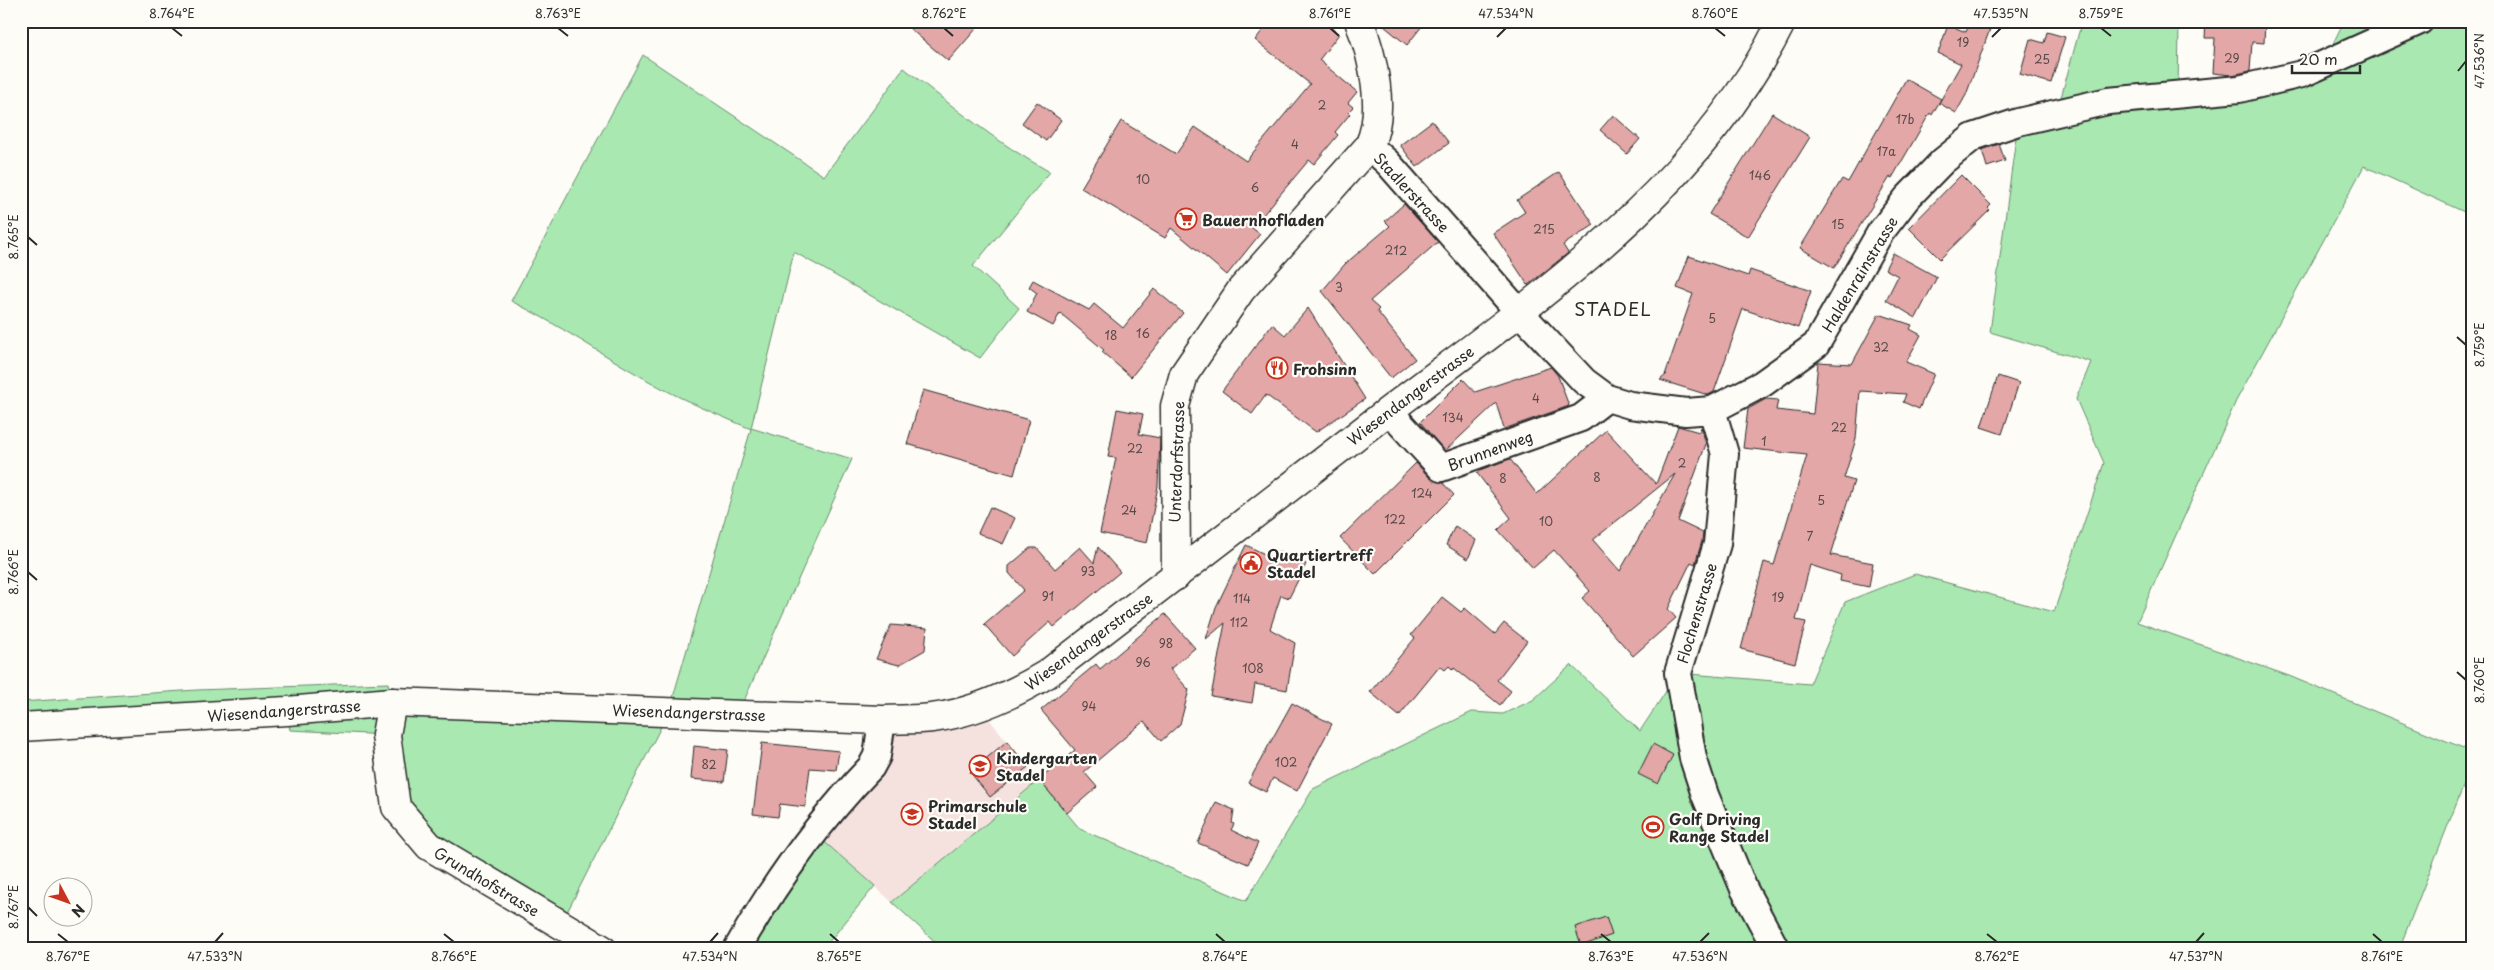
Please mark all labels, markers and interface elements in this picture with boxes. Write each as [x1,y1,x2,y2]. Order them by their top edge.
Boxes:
text: 8.764°E [149,4,195,22]
text: 8.763°E [535,4,581,22]
text: 8.762°E [921,4,967,22]
text: 8.761°E [1309,4,1351,22]
text: 47.534°N [1478,4,1534,22]
text: 8.760°E [1692,4,1738,22]
text: 47.535°N [1973,4,2029,22]
text: 8.759°E [2078,4,2124,22]
house number: 19 [1957,33,1969,51]
text: 47.536°N [2470,33,2488,89]
scale bar [2292,42,2359,74]
text: 20 m [2299,47,2338,70]
house number: 29 [2224,49,2240,67]
house number: 25 [2034,50,2050,68]
house number: 2 [1318,96,1326,114]
house number: 17b [1896,110,1914,128]
house number: 4 [1291,135,1299,153]
house number: 17a [1876,142,1896,160]
street label: Stadlerstrasse [1369,147,1455,237]
house number: 146 [1749,166,1771,184]
house number: 10 [1136,170,1150,188]
house number: 6 [1251,178,1259,196]
supermarket icon: Bauernhofladen [1174,207,1198,231]
place label: Bauernhofladen [1202,208,1324,231]
street label: Haldenrainstrasse [1815,212,1903,336]
text: 8.765°E [4,214,22,260]
house number: 15 [1831,215,1845,233]
house number: 215 [1533,220,1555,238]
house number: 212 [1385,241,1407,259]
house number: 3 [1335,278,1343,296]
district label: STADEL [1574,295,1652,322]
house number: 5 [1708,309,1716,327]
text: 8.759°E [2470,322,2488,368]
house number: 16 [1136,324,1150,342]
house number: 18 [1105,326,1117,344]
house number: 32 [1873,338,1889,356]
street label: Wiesendangerstrasse [1342,340,1478,450]
restaurant icon: Frohsinn [1265,356,1289,380]
place label: Frohsinn [1293,357,1357,380]
house number: 4 [1532,389,1540,407]
street label: Unterdorfstrasse [1162,401,1190,523]
house number: 134 [1442,408,1464,426]
house number: 22 [1831,418,1847,436]
street label: Brunnenweg [1444,424,1536,476]
house number: 1 [1761,432,1767,450]
house number: 22 [1127,439,1143,457]
house number: 2 [1678,454,1686,472]
house number: 8 [1593,468,1601,486]
house number: 8 [1499,469,1507,487]
house number: 124 [1411,484,1433,502]
house number: 5 [1817,491,1825,509]
house number: 24 [1121,501,1137,519]
house number: 122 [1384,510,1406,528]
house number: 10 [1539,512,1553,530]
house number: 7 [1807,527,1814,545]
place label: Quartiertreff Stadel [1267,543,1374,583]
text: 8.766°E [4,549,22,595]
public building icon: Quartiertreff Stadel [1239,551,1263,575]
street label: Flochenstrasse [1670,560,1722,666]
house number: 93 [1081,562,1095,580]
street label: Wiesendangerstrasse [1019,587,1157,695]
house number: 91 [1042,587,1054,605]
house number: 19 [1772,588,1784,606]
house number: 114 [1233,589,1251,607]
house number: 112 [1230,613,1248,631]
house number: 98 [1159,634,1173,652]
house number: 96 [1135,653,1151,671]
text: 8.760°E [2470,657,2488,703]
house number: 108 [1242,659,1264,677]
street label: Wiesendangerstrasse [207,693,361,727]
house number: 94 [1082,697,1097,715]
street label: Wiesendangerstrasse [612,698,766,726]
place label: Kindergarten Stadel [996,746,1097,786]
house number: 102 [1275,753,1297,771]
school or university icon: Kindergarten Stadel [968,754,992,778]
house number: 82 [702,755,717,773]
place label: Primarschule Stadel [928,794,1027,834]
school or university icon: Primarschule Stadel [900,802,924,826]
place label: Golf Driving Range Stadel [1669,807,1769,847]
sports icon: Golf Driving Range Stadel [1641,815,1665,839]
street label: Grundhofstrasse [430,840,544,922]
north arrow [42,878,92,928]
text: 8.767°E [4,885,22,929]
text: N [67,900,90,922]
text: 8.767°E [46,947,90,965]
text: 47.533°N [187,947,243,965]
text: 8.766°E [431,947,477,965]
text: 47.534°N [682,947,738,965]
text: 8.765°E [816,947,862,965]
text: 8.764°E [1202,947,1248,965]
text: 8.763°E [1588,947,1634,965]
text: 47.536°N [1672,947,1728,965]
text: 8.762°E [1974,947,2020,965]
text: 47.537°N [2169,947,2223,965]
text: 8.761°E [2361,947,2403,965]

